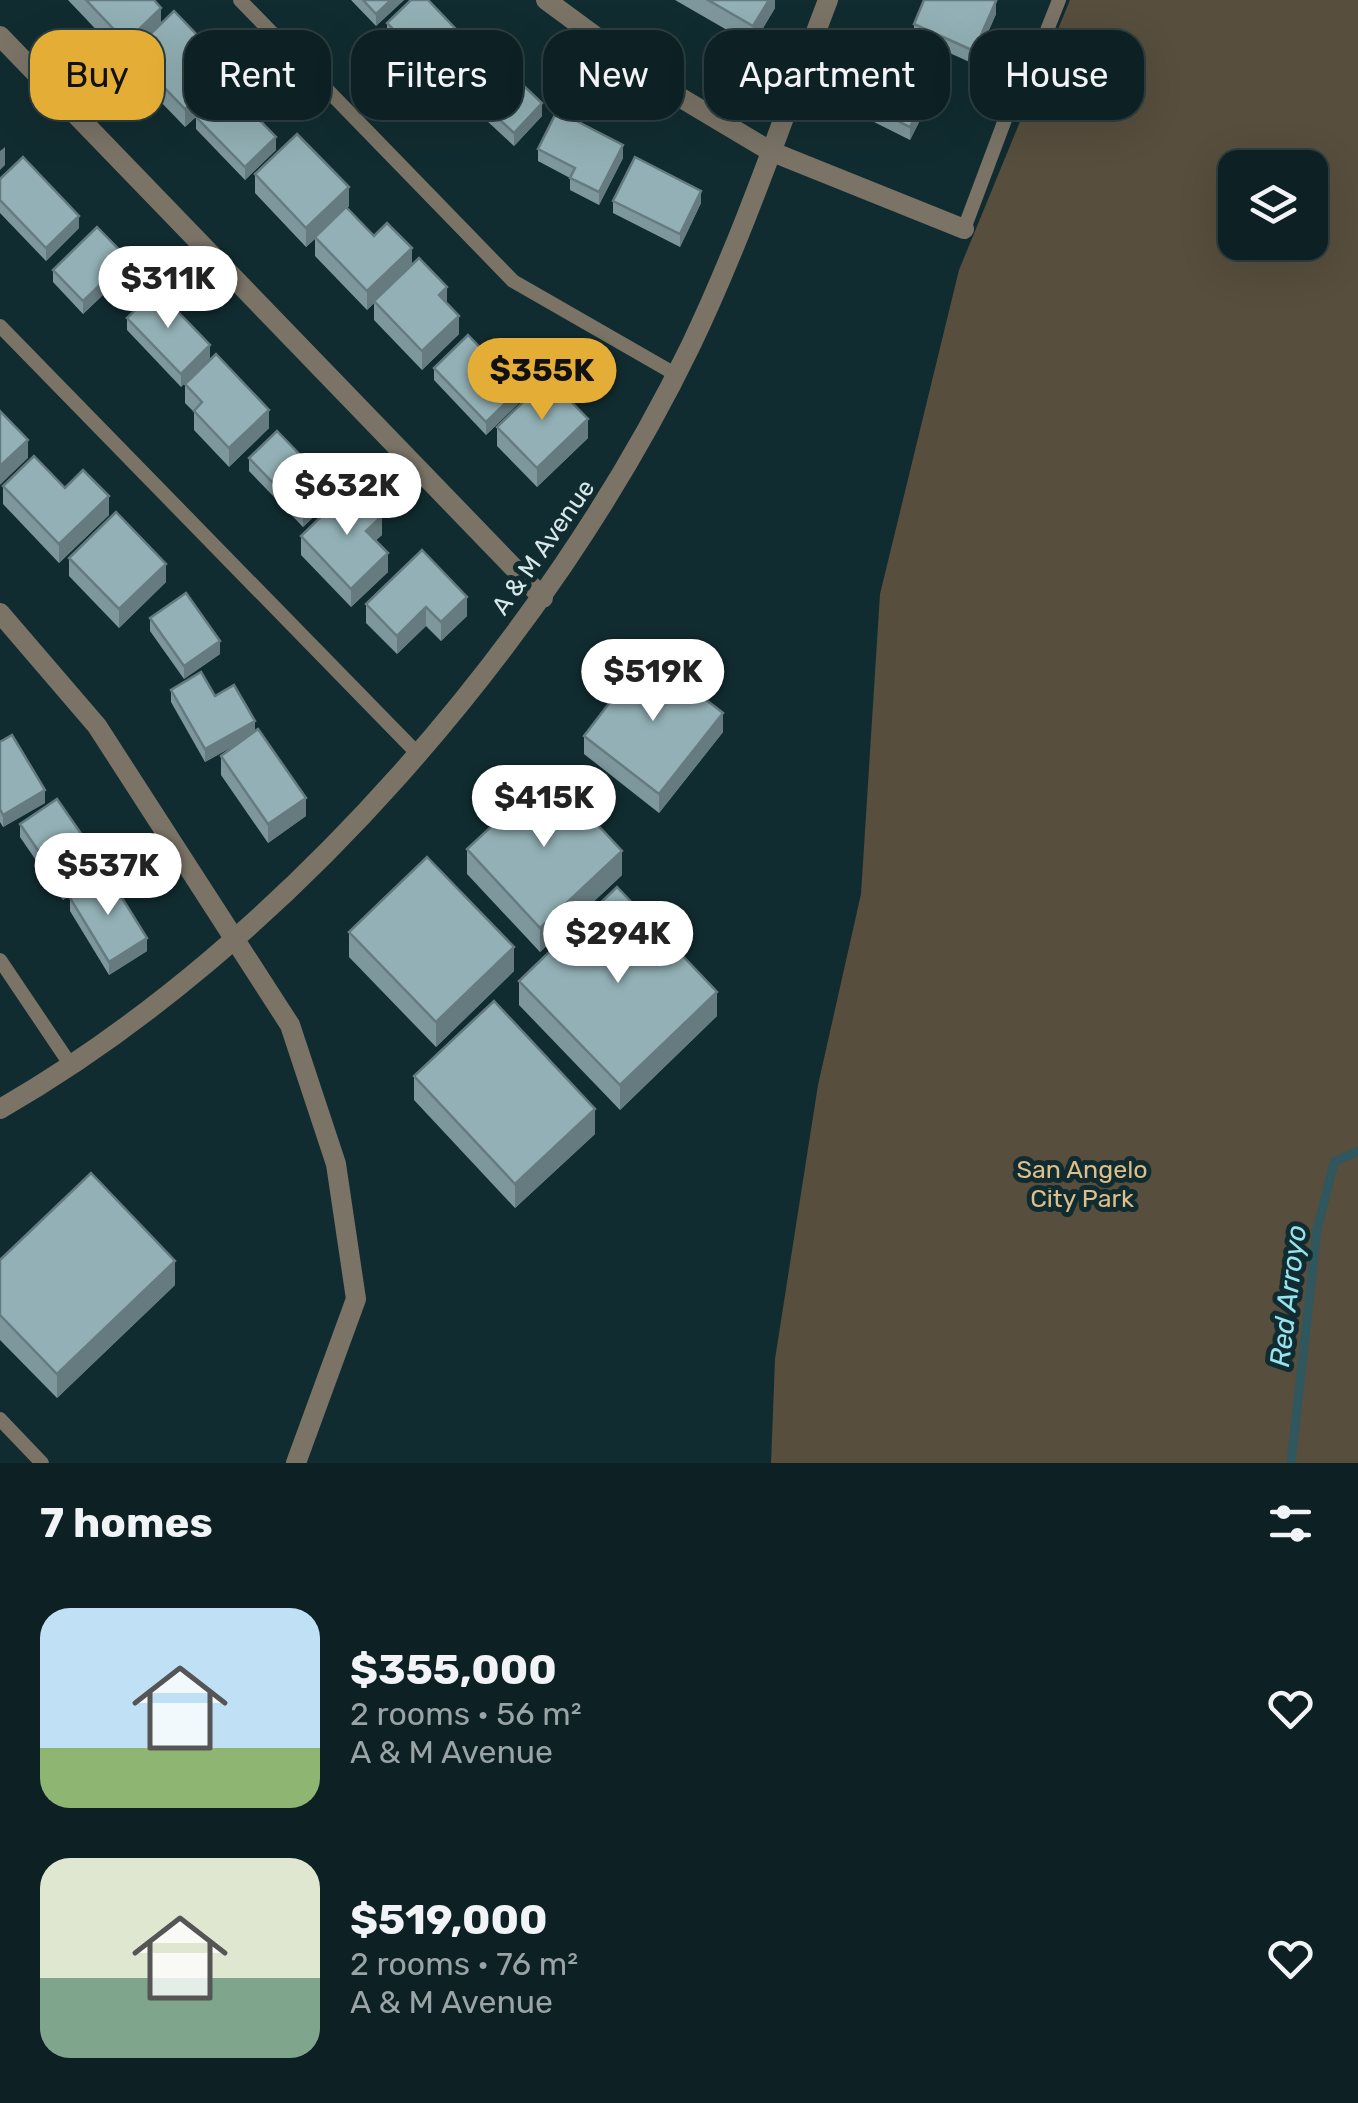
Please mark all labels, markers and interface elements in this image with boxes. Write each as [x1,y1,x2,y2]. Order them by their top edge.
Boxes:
chip: Buy [30,30,164,120]
chip: Rent [184,30,331,120]
chip: Filters [351,30,523,120]
chip: New [543,30,684,120]
chip: Apartment [704,30,950,120]
chip: House [970,30,1144,120]
map controls [1218,150,1328,260]
button: layers [1218,150,1328,260]
pin: $311K [98,246,238,331]
text: $311K [120,259,216,297]
pin: $355K [472,338,612,423]
text: $355K [489,351,595,389]
pin: $632K [277,453,417,538]
text: $632K [294,466,400,504]
street label: A & M Avenue [486,474,600,620]
pin: $519K [583,639,723,724]
text: $519K [603,652,703,690]
pin: $415K [474,765,614,850]
text: $415K [494,778,594,816]
pin: $537K [38,833,178,918]
text: $537K [57,846,159,884]
pin: $294K [548,901,688,986]
text: $294K [565,914,671,952]
park label: San Angelo City Park [1016,1155,1148,1213]
water label: Red Arroyo [1263,1223,1313,1369]
icon: filters [1263,1496,1318,1551]
text: 7 homes [40,1498,213,1548]
text: $355,000 [350,1645,557,1695]
icon: home [120,1648,240,1768]
icon: heart [1263,1681,1318,1736]
text: 2 rooms · 56 m² [350,1695,582,1733]
text: A & M Avenue [350,1733,553,1771]
text: $519,000 [350,1895,548,1945]
icon: home [120,1898,240,2018]
icon: heart [1263,1931,1318,1986]
text: 2 rooms · 76 m² [350,1945,578,1983]
text: A & M Avenue [350,1983,553,2021]

